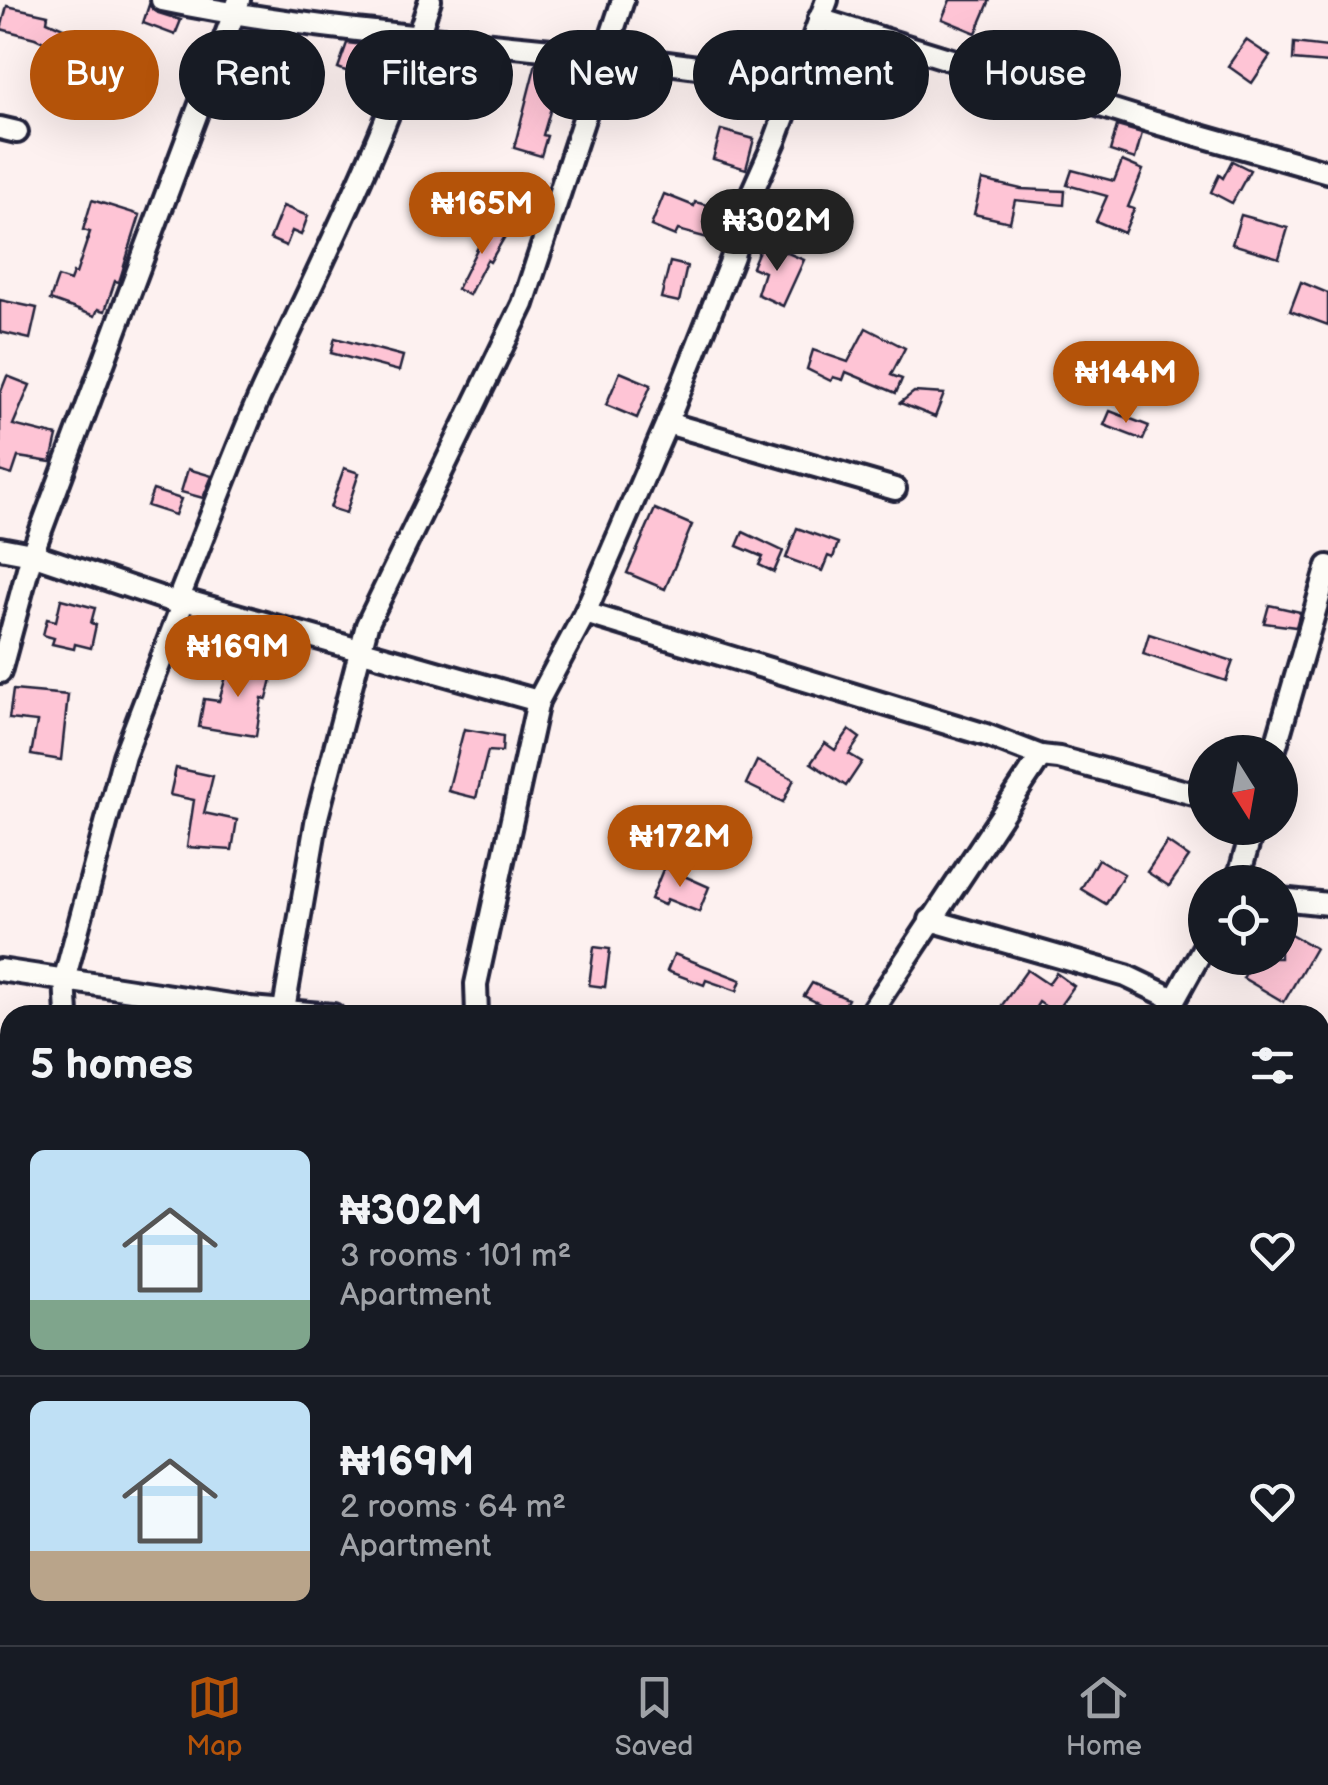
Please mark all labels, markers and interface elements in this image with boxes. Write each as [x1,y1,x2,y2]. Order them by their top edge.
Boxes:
chip: Buy [30,30,159,120]
chip: Rent [179,30,325,120]
chip: Filters [345,30,513,120]
chip: New [533,30,673,120]
chip: Apartment [693,30,929,120]
chip: House [949,30,1121,120]
pin: ₦165M [412,172,552,257]
text: ₦165M [431,185,533,224]
pin: ₦302M [707,189,847,274]
text: ₦302M [723,202,831,241]
pin: ₦144M [1056,341,1196,426]
text: ₦144M [1075,354,1177,393]
pin: ₦169M [168,615,308,700]
text: ₦169M [187,628,289,667]
north arrow [1188,735,1298,845]
map controls [1188,735,1298,975]
pin: ₦172M [610,805,750,890]
text: ₦172M [630,818,731,857]
button: locate [1188,865,1298,975]
icon: filters [1245,1038,1300,1093]
text: 5 homes [30,1040,193,1091]
text: ₦302M [340,1186,482,1237]
icon: home [110,1190,230,1310]
icon: heart [1245,1223,1300,1278]
text: 3 rooms · 101 m² [340,1237,571,1276]
text: Apartment [340,1276,491,1315]
text: ₦169M [340,1437,474,1488]
icon: home [110,1441,230,1561]
icon: heart [1245,1474,1300,1529]
text: 2 rooms · 64 m² [340,1488,566,1527]
text: Apartment [340,1527,491,1566]
tab: Map [186,1670,242,1763]
tab: Saved [615,1670,693,1763]
tab: Home [1066,1670,1142,1763]

